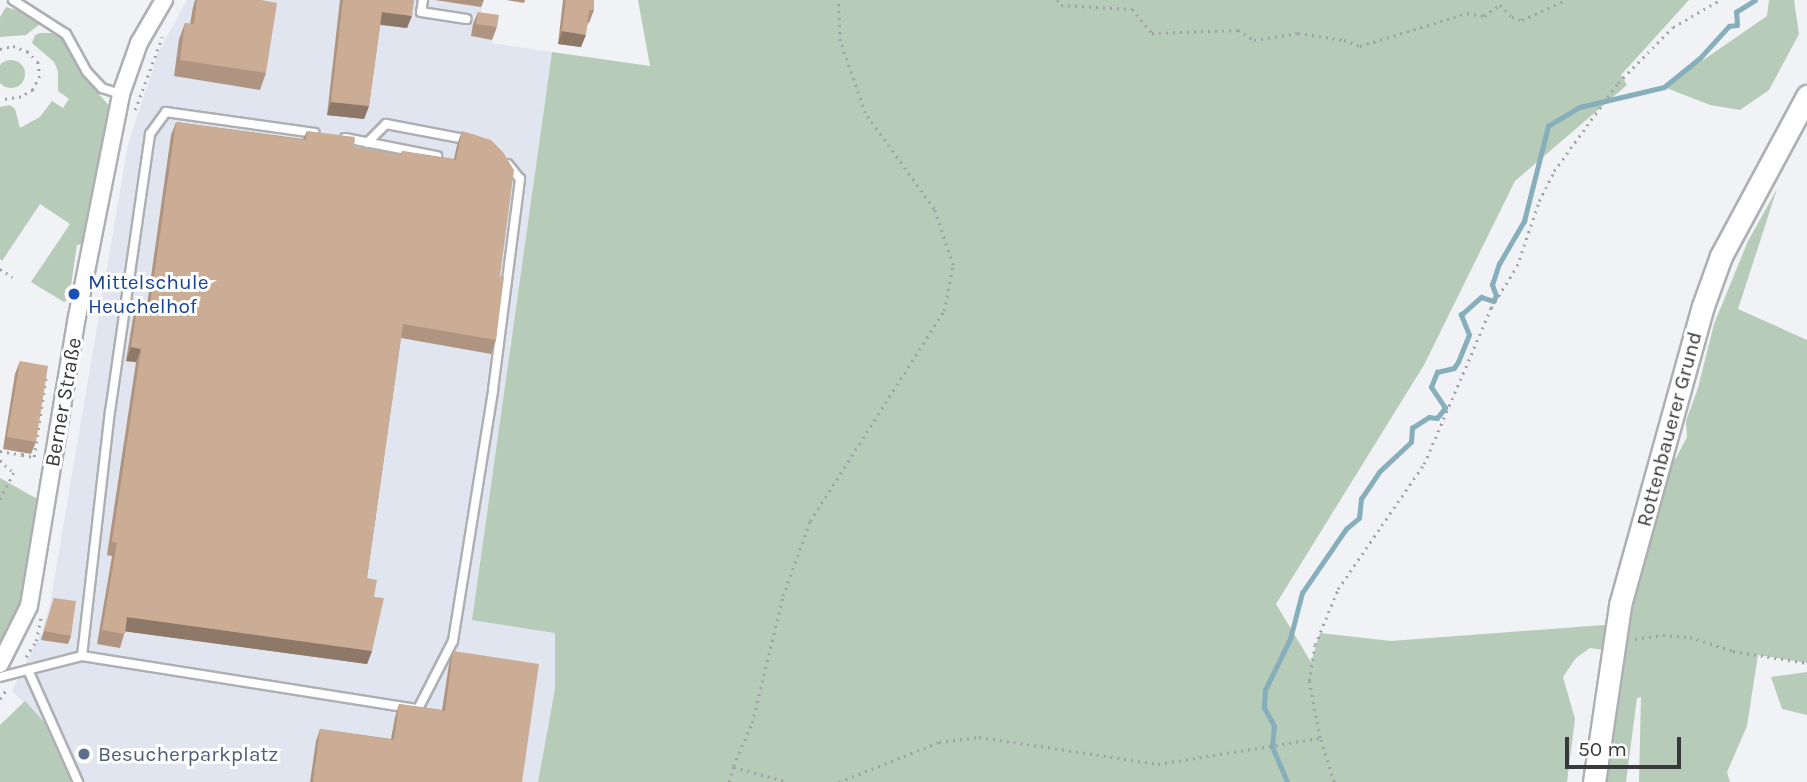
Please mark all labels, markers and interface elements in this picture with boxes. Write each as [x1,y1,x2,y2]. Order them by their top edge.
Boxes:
place label: Mittelschule Heuchelhof [88,269,208,319]
marker: Mittelschule Heuchelhof [66,286,82,302]
street label: Rottenbauerer Grund [1631,329,1707,529]
street label: Berner Straße [39,335,87,469]
scale bar [1569,722,1685,766]
text: 50 m [1578,737,1627,761]
place label: Besucherparkplatz [98,741,278,767]
marker: Besucherparkplatz [76,746,92,762]

